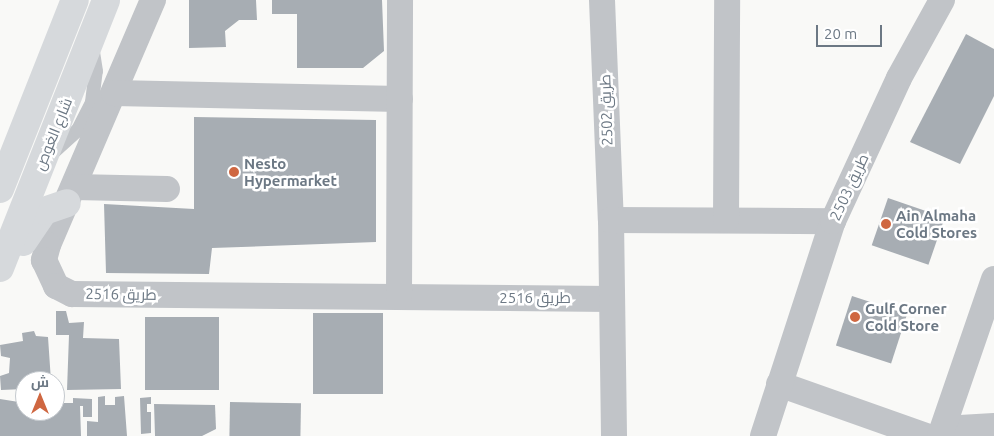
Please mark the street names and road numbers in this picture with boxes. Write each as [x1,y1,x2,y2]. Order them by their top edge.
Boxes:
street label: طريق 2502 [596,74,616,146]
street label: شارع الغوص [30,95,76,173]
street label: طريق 2503 [826,151,872,223]
street label: طريق 2516 [85,284,157,304]
street label: طريق 2516 [499,289,571,307]

